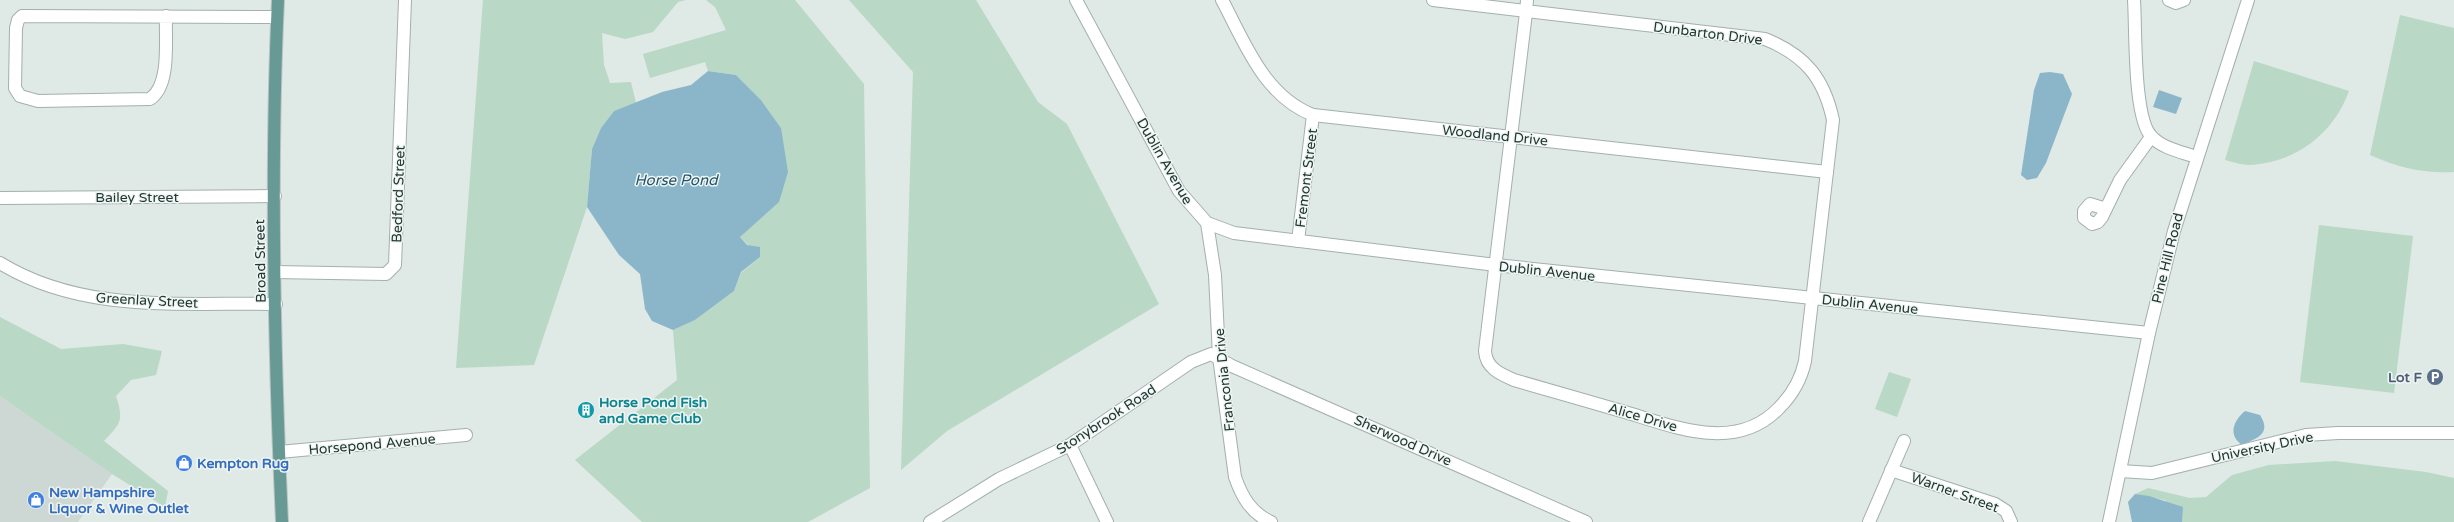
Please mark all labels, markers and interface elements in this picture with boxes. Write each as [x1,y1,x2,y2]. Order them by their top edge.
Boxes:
street label: Dunbarton Drive [1652,18,1764,49]
street label: Dublin Avenue [1133,115,1196,208]
street label: Woodland Drive [1441,121,1549,150]
street label: Fremont Street [1292,127,1321,229]
street label: Bedford Street [388,144,409,243]
water label: Horse Pond [634,171,719,189]
street label: Bailey Street [95,189,179,206]
street label: Pine Hill Road [2148,211,2187,305]
street label: Broad Street [251,218,270,303]
street label: Dublin Avenue [1498,258,1596,285]
street label: Greenlay Street [95,289,199,312]
street label: Dublin Avenue [1821,291,1919,318]
street label: Franconia Drive [1211,327,1238,432]
parking icon: Lot F [2425,367,2445,387]
place label: Lot F [2388,369,2422,386]
street label: Stonybrook Road [1053,381,1159,458]
place label: Horse Pond Fish and Game Club [599,394,707,427]
building icon: Horse Pond Fish and Game Club [576,400,596,420]
street label: Alice Drive [1606,400,1679,435]
street label: Sherwood Drive [1351,411,1454,470]
street label: University Drive [2209,428,2315,467]
street label: Horsepond Avenue [308,430,436,459]
shop icon: Kempton Rug [174,453,194,473]
place label: Kempton Rug [197,455,289,472]
street label: Warner Street [1909,469,2002,516]
place label: New Hampshire Liquor & Wine Outlet [49,484,189,517]
shop icon: New Hampshire Liquor & Wine Outlet [26,490,46,510]

